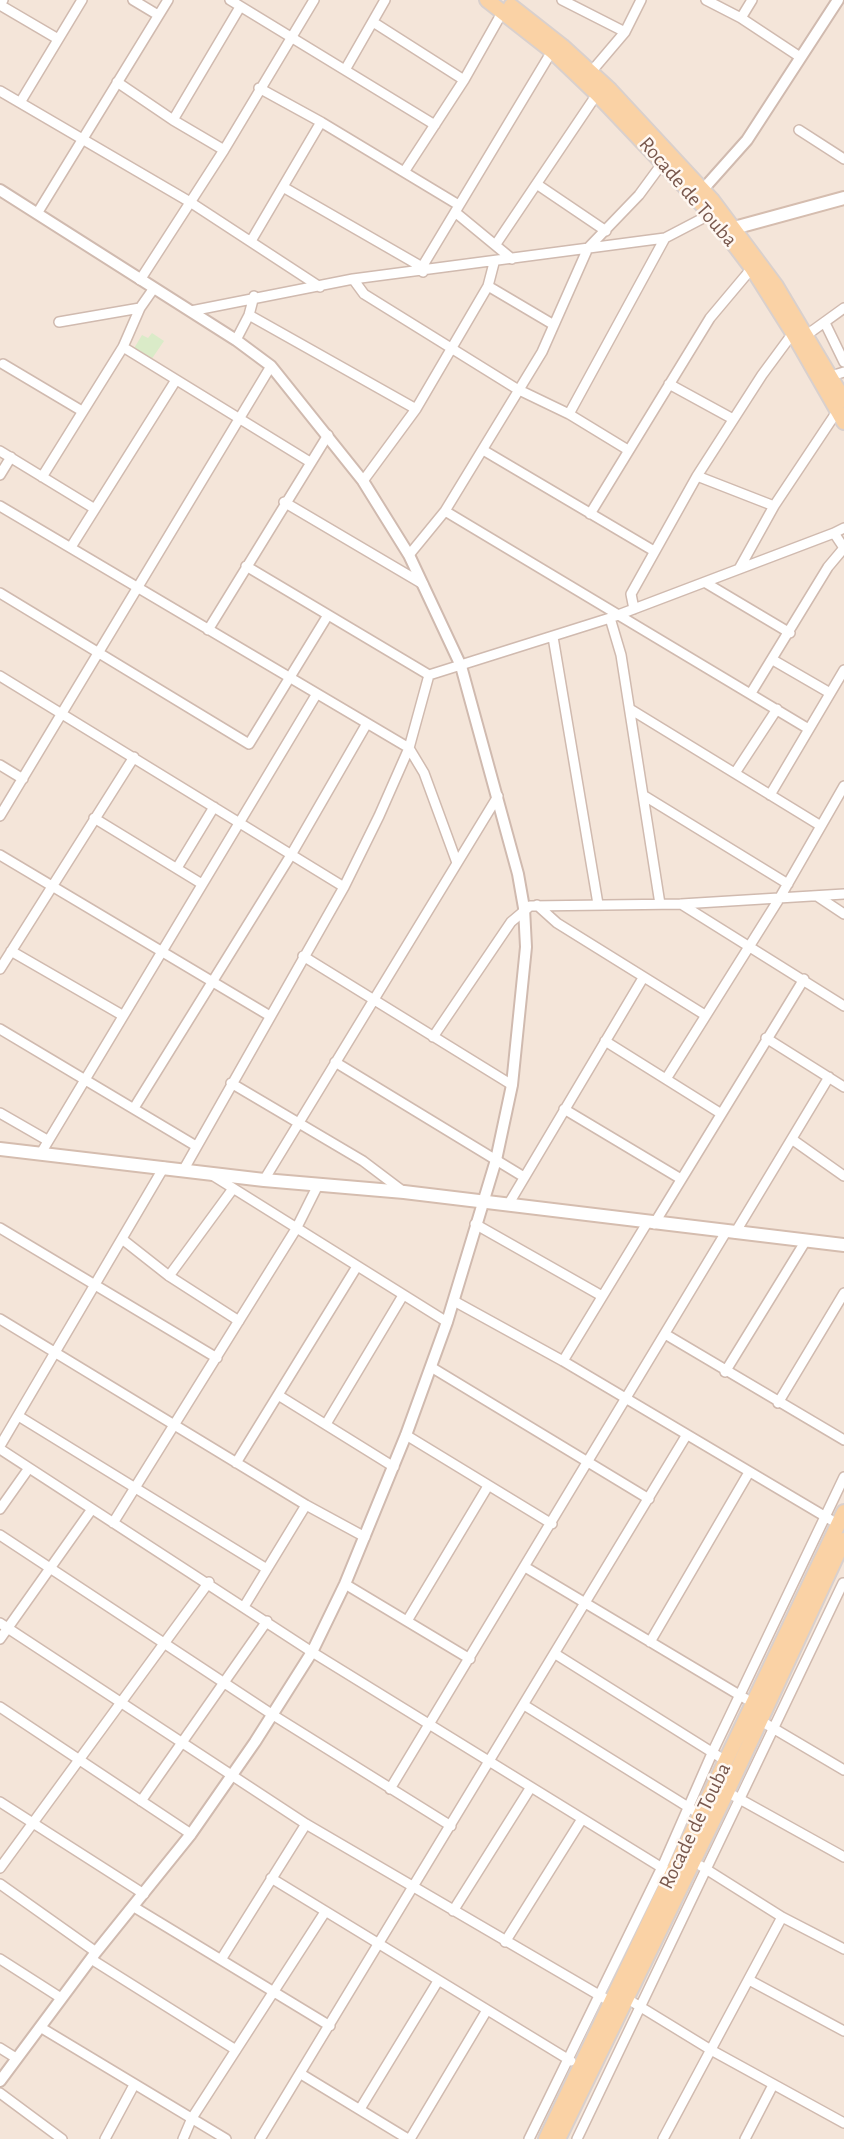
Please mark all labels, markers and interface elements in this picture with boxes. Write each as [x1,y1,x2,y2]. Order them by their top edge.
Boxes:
street label: Rocade de Touba [633,132,743,252]
street label: Rocade de Touba [654,1759,736,1893]

